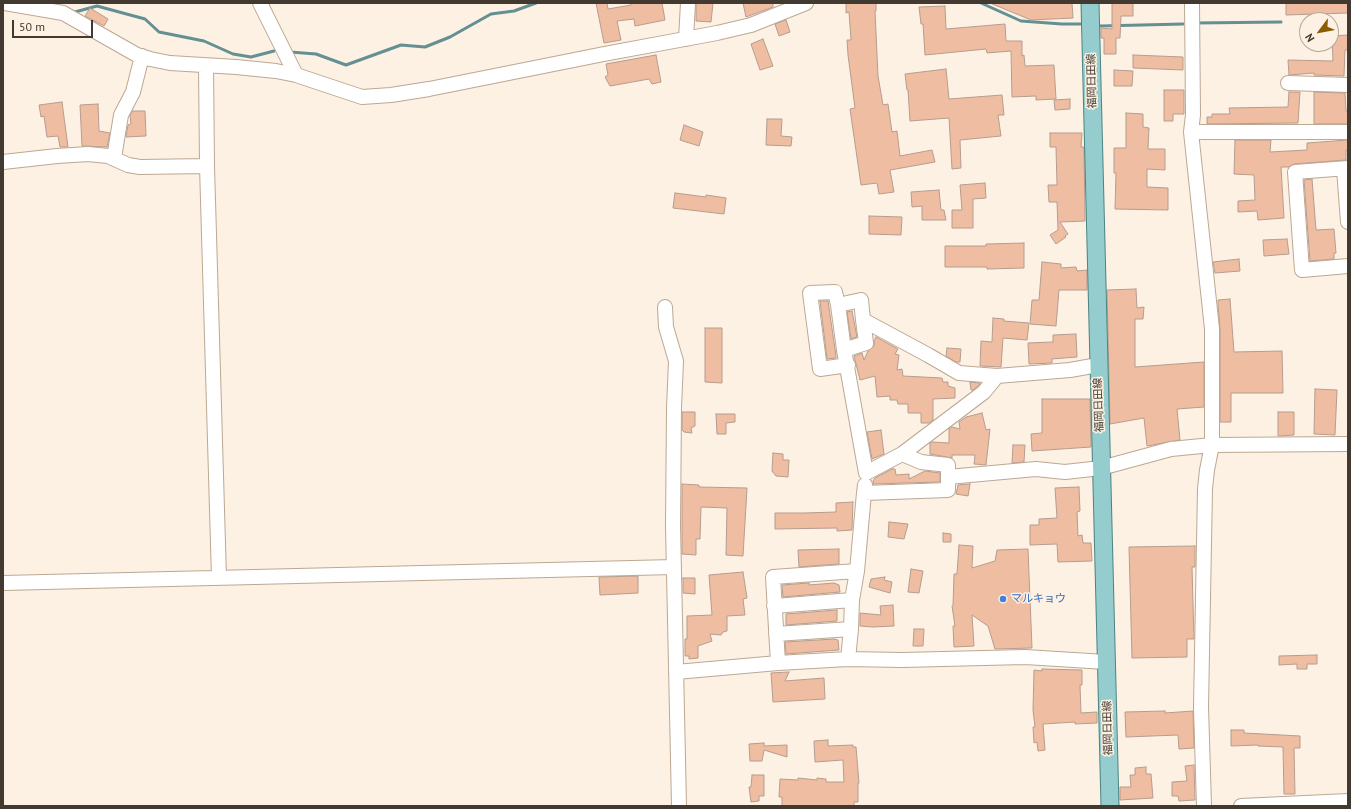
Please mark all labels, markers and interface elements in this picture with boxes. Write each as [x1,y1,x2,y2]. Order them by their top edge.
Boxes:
scale bar [14,12,95,38]
north arrow [1299,12,1339,52]
text: 50 m [19,19,45,34]
text: N [1302,31,1318,45]
street label: 福岡日田線 [1085,53,1099,109]
street label: 福岡日田線 [1091,377,1107,433]
place label: マルキョウ [1011,592,1066,606]
marker: マルキョウ [998,594,1008,604]
street label: 福岡日田線 [1101,700,1115,756]

